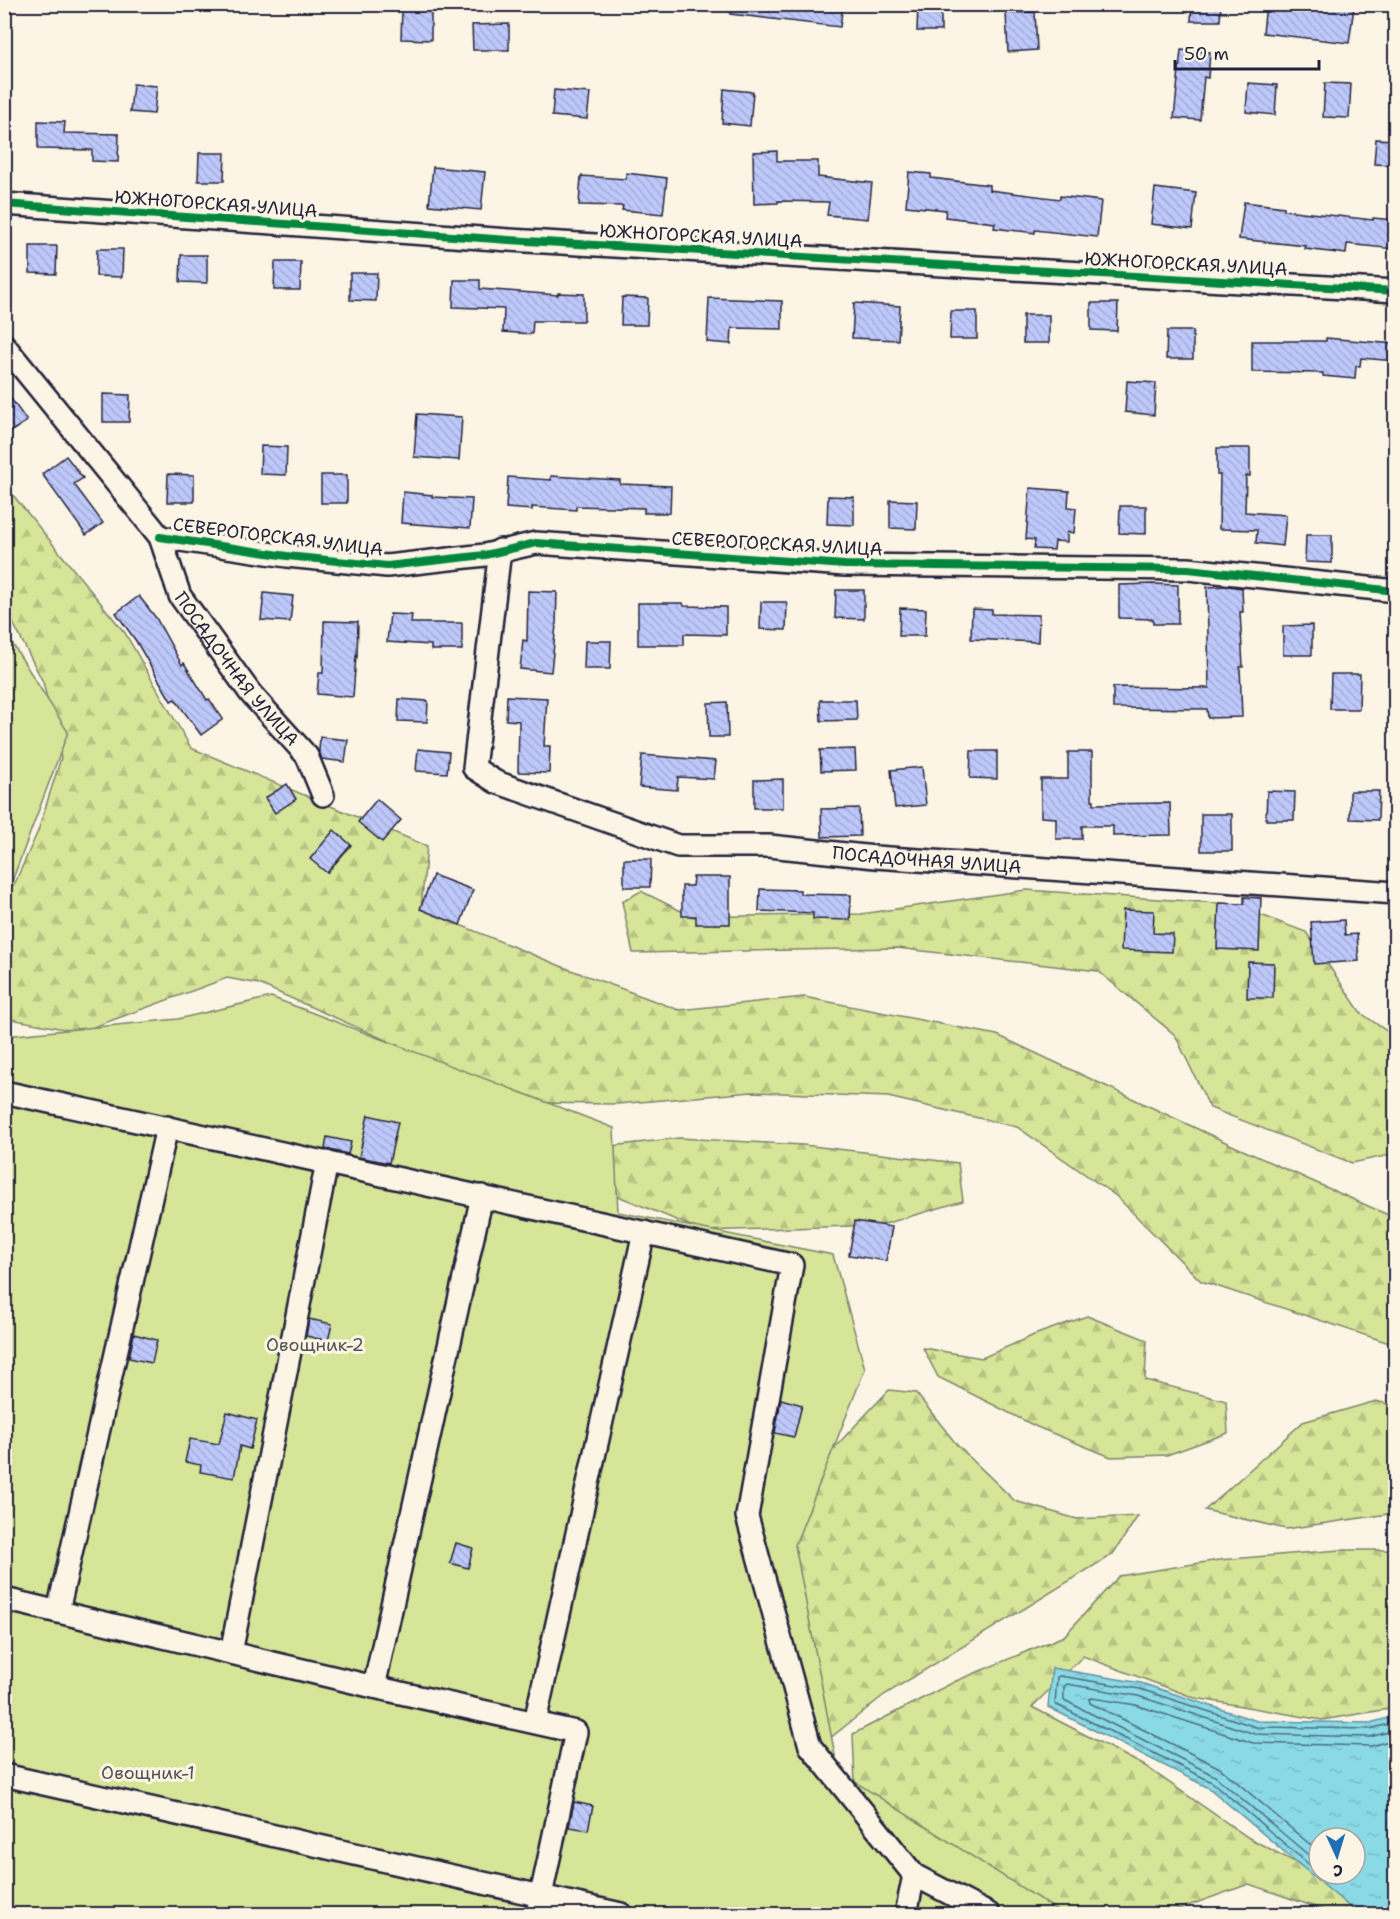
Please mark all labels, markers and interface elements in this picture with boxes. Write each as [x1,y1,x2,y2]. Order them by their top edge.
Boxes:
scale bar [1175,33,1319,71]
text: 50 m [1184,42,1229,66]
street label: ЮЖНОГОРСКАЯ УЛИЦА [114,185,318,223]
street label: ЮЖНОГОРСКАЯ УЛИЦА [599,219,803,253]
street label: ЮЖНОГОРСКАЯ УЛИЦА [1084,247,1288,281]
street label: СЕВЕРОГОРСКАЯ УЛИЦА [172,512,384,562]
street label: СЕВЕРОГОРСКАЯ УЛИЦА [671,526,883,562]
street label: ПОСАДОЧНАЯ УЛИЦА [169,587,304,751]
street label: ПОСАДОЧНАЯ УЛИЦА [831,841,1022,879]
park label: Овощник-2 [266,1333,364,1357]
park label: Овощник-1 [101,1761,195,1785]
north arrow [1307,1826,1367,1886]
text: С [1332,1860,1344,1881]

